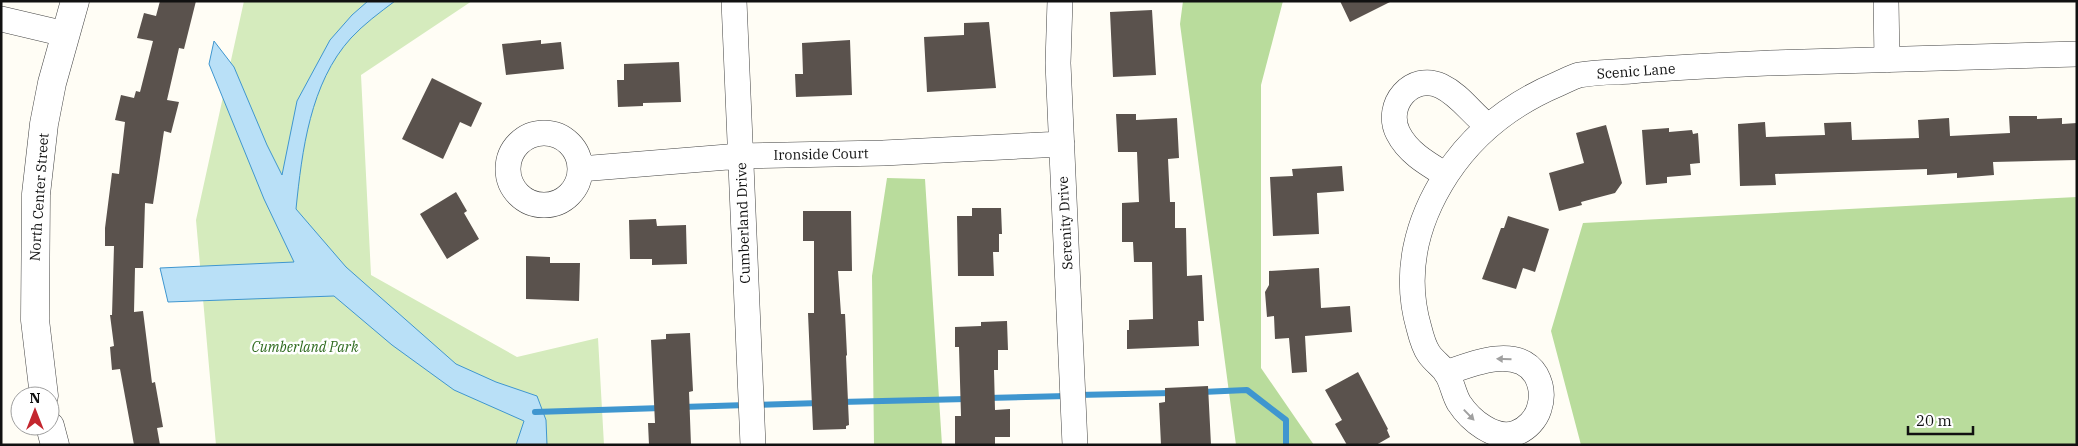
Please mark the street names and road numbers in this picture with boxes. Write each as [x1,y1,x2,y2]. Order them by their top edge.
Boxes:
street label: Scenic Lane [1596,59,1676,83]
street label: North Center Street [26,132,52,262]
street label: Ironside Court [773,144,869,164]
street label: Cumberland Drive [732,162,754,284]
street label: Serenity Drive [1054,176,1076,270]

